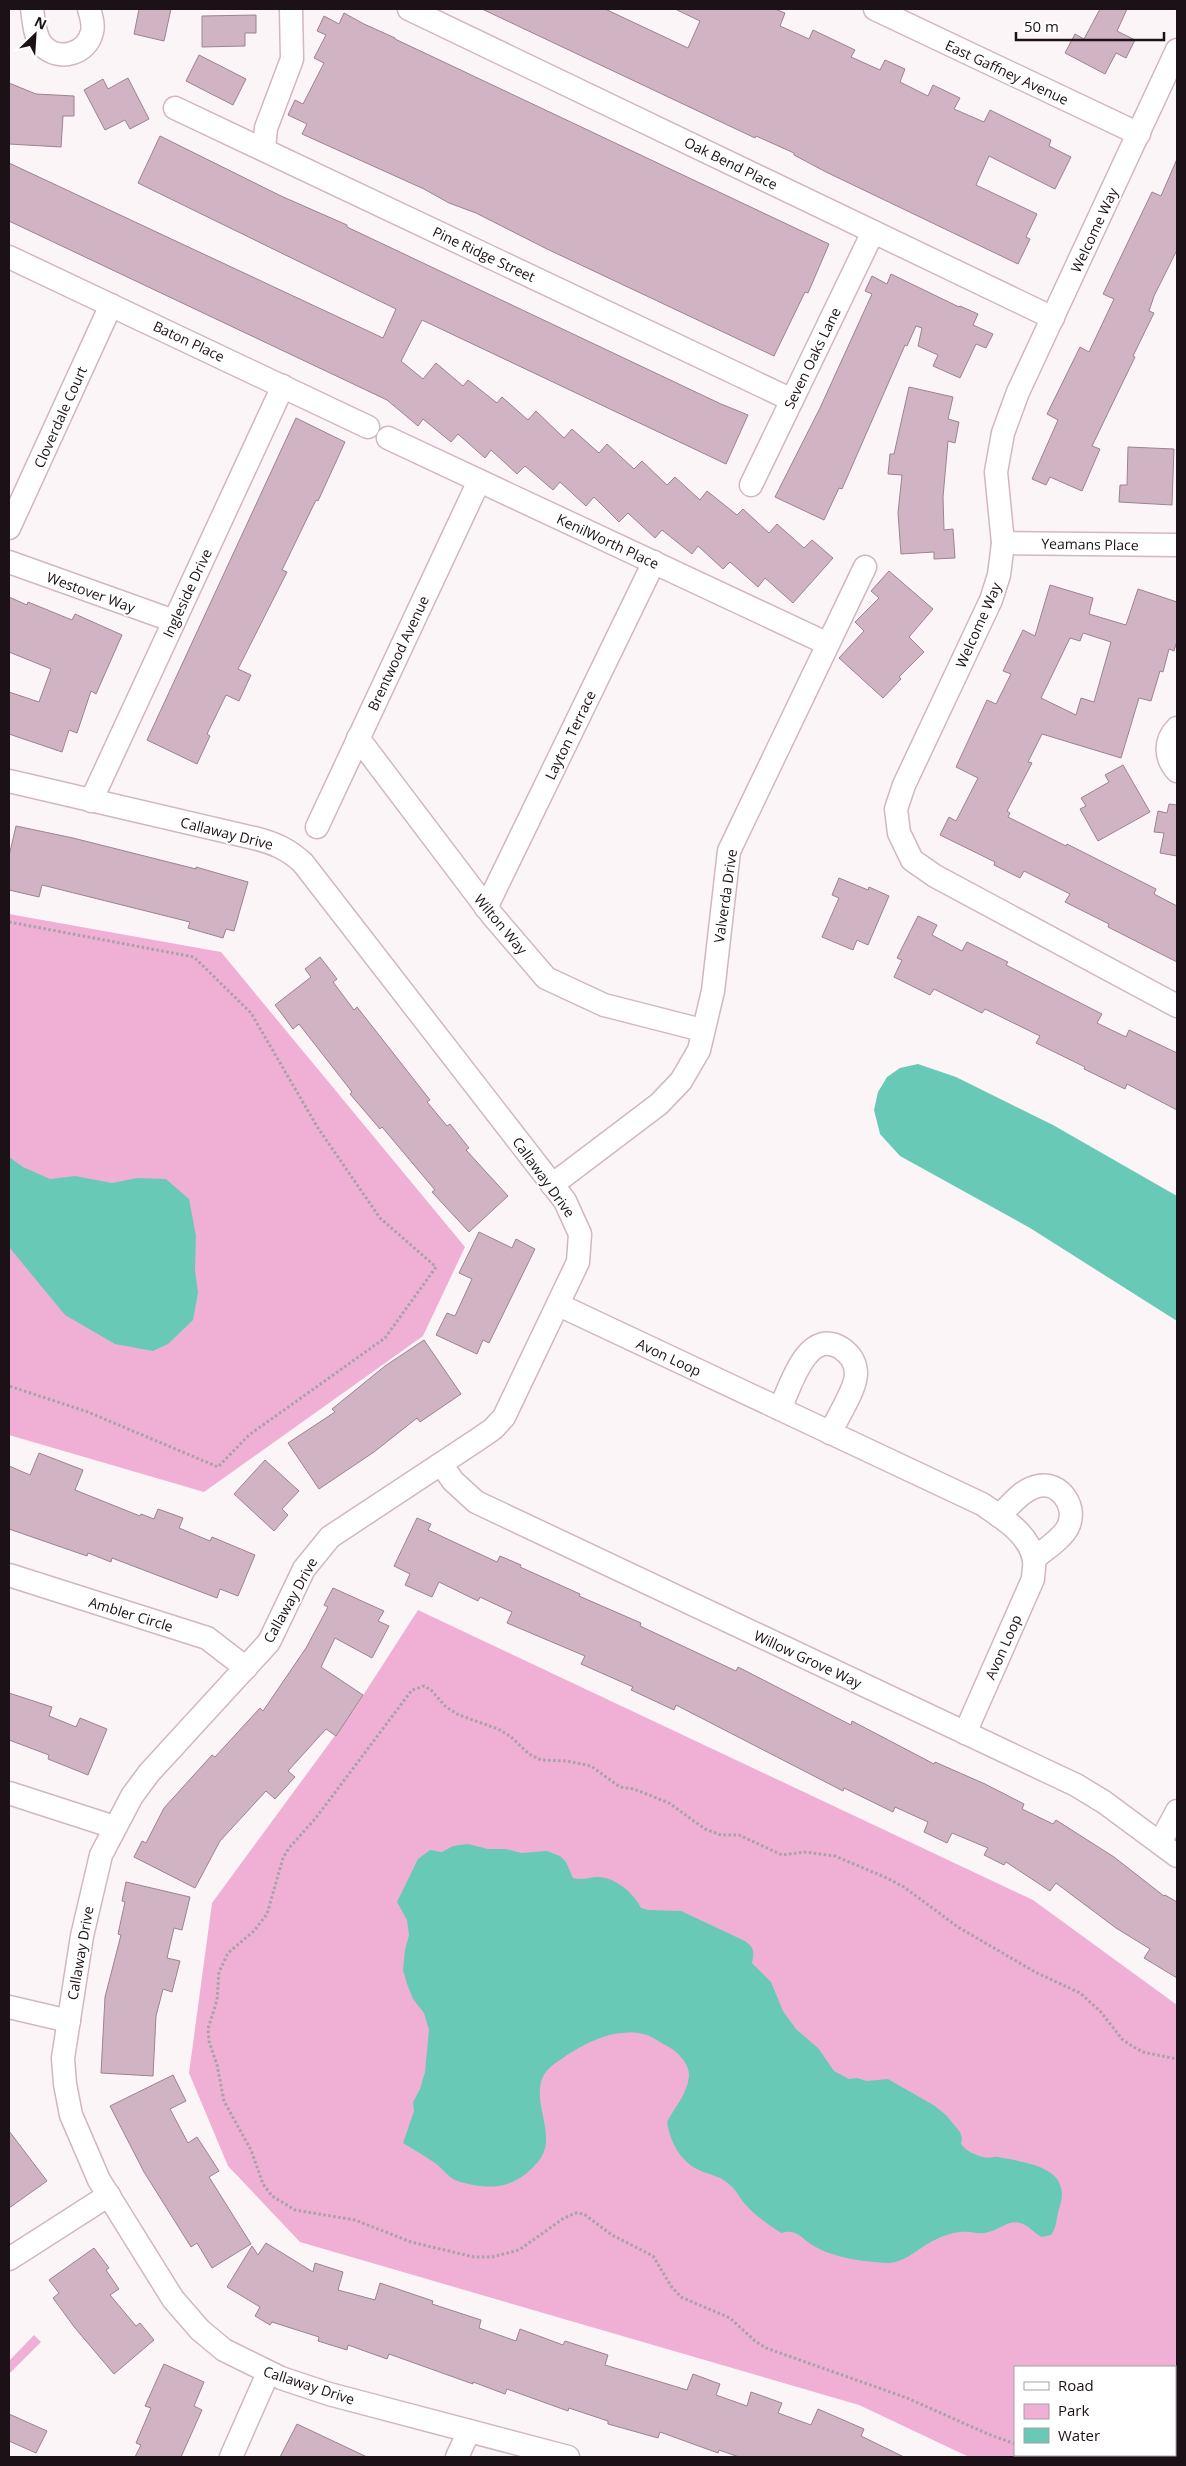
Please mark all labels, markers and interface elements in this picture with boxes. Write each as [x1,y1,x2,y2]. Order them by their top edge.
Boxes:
north arrow [10,10,60,60]
scale bar [1016,10,1164,42]
text: N [32,12,50,34]
text: 50 m [1024,16,1059,36]
street label: East Gaffney Avenue [942,35,1072,109]
street label: Oak Bend Place [681,132,781,194]
street label: Welcome Way [1066,184,1122,276]
street label: Pine Ridge Street [430,222,538,286]
street label: Seven Oaks Lane [779,304,845,412]
street label: Baton Place [150,316,228,366]
street label: Cloverdale Court [29,363,91,471]
street label: KenilWorth Place [554,509,662,573]
street label: Yeamans Place [1041,534,1139,554]
street label: Ingleside Drive [158,545,216,641]
street label: Westover Way [44,567,139,617]
street label: Welcome Way [951,578,1006,671]
street label: Brentwood Avenue [363,592,433,714]
street label: Layton Terrace [540,687,600,783]
street label: Callaway Drive [179,812,276,854]
street label: Valverda Drive [709,848,741,944]
street label: Wilton Way [470,890,532,959]
street label: Callaway Drive [508,1133,580,1221]
street label: Avon Loop [634,1334,704,1380]
street label: Callaway Drive [259,1554,321,1646]
street label: Ambler Circle [86,1592,176,1636]
street label: Avon Loop [980,1612,1026,1682]
street label: Willow Grove Way [751,1626,866,1693]
street label: Callaway Drive [62,1904,98,2001]
street label: Callaway Drive [261,2361,357,2409]
legend [1014,2366,1176,2456]
text: Road [1058,2375,1094,2395]
text: Park [1058,2400,1089,2420]
text: Water [1058,2425,1100,2445]

